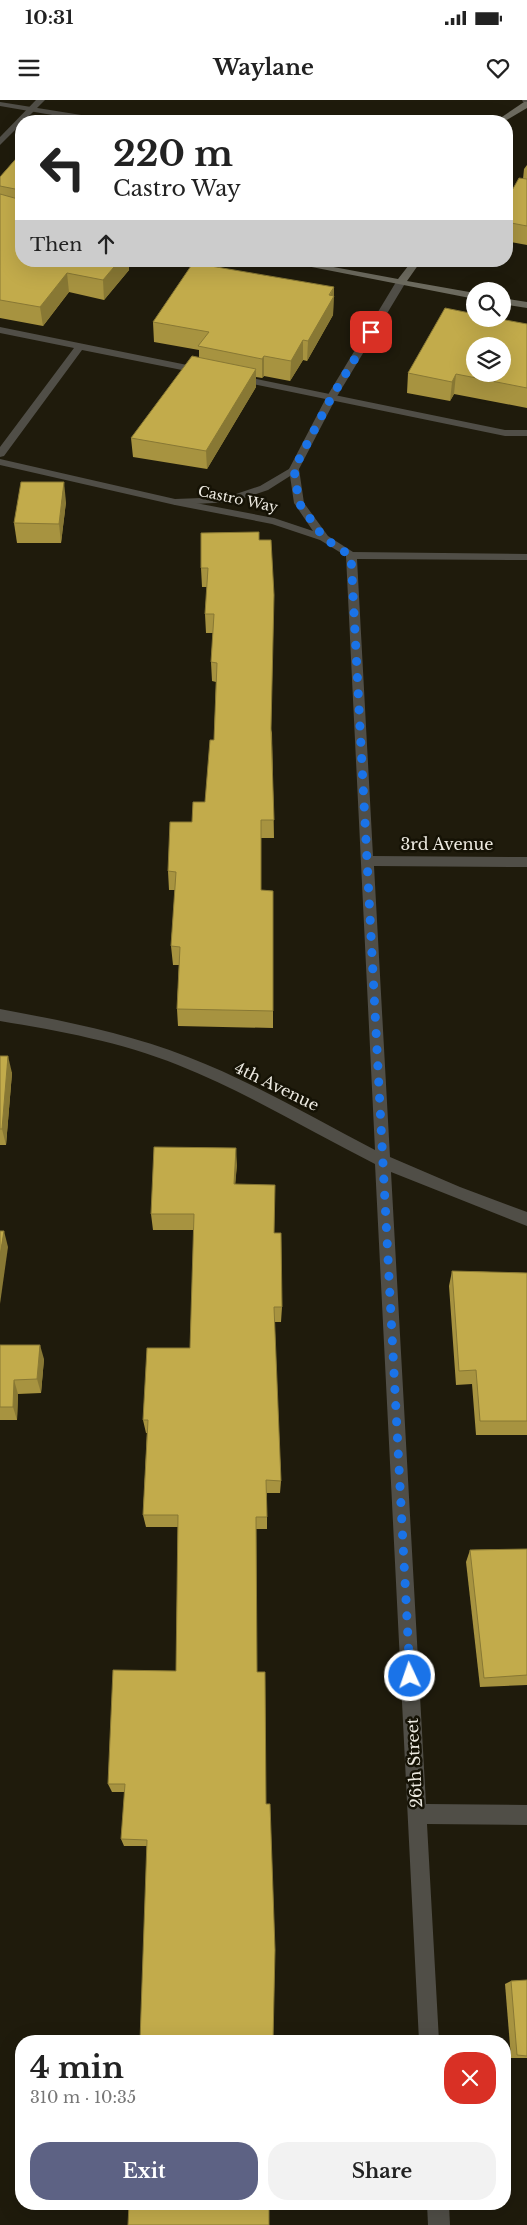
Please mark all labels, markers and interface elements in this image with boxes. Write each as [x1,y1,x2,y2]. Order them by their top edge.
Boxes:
text: 10:31 [25,6,73,29]
icon: menu [15,54,43,82]
text: Waylane [213,54,314,81]
icon: heart [484,54,512,82]
text: 220 m [113,132,233,175]
icon: left [30,135,95,200]
text: Castro Way [113,175,241,202]
icon: ahead [92,230,120,258]
text: Then [30,233,82,256]
map controls [466,282,511,382]
button: search [466,282,511,327]
pin [350,311,392,353]
icon: arrive [357,318,385,346]
button: layers [466,337,511,382]
street label: Castro Way [196,482,280,516]
street label: 3rd Avenue [400,834,494,854]
street label: 4th Avenue [232,1057,322,1115]
position arrow [383,1649,435,1701]
street label: 26th Street [402,1718,426,1808]
text: 4 min [30,2049,124,2086]
button: close [444,2052,496,2104]
text: 310 m · 10:35 [30,2087,136,2107]
button: Exit [30,2142,258,2200]
button: Share [268,2142,496,2200]

